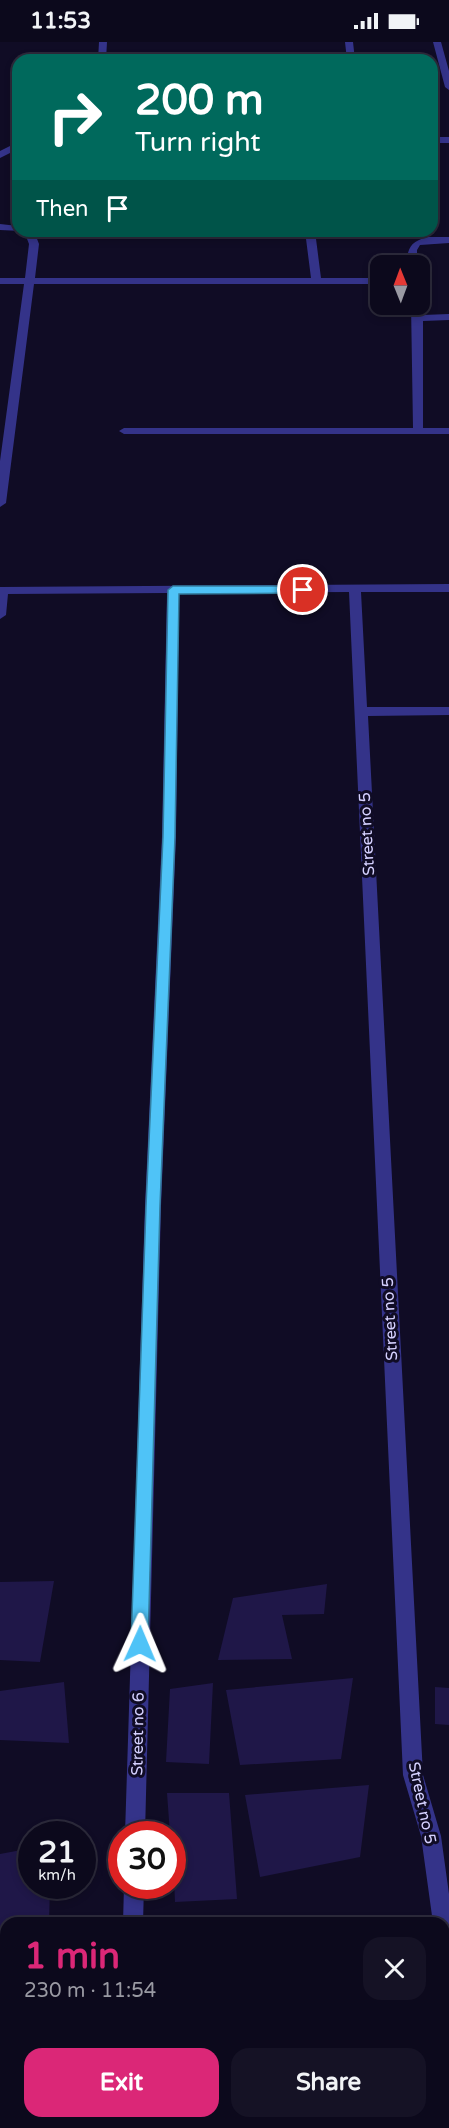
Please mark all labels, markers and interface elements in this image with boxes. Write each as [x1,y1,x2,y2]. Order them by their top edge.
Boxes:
text: 11:53 [30,8,91,34]
text: 200 m [135,75,264,126]
icon: right [36,78,114,156]
text: Turn right [135,126,261,159]
icon: arrive [101,192,134,225]
text: Then [36,196,89,222]
north arrow [370,255,430,315]
map controls [370,255,430,315]
pin [277,564,328,615]
icon: arrive [286,573,319,606]
street label: Street no 5 [355,792,379,876]
street label: Street no 5 [378,1277,402,1361]
position arrow [108,1612,172,1676]
street label: Street no 6 [127,1692,149,1776]
street label: Street no 5 [404,1760,440,1846]
speed limit sign: 30 [108,1821,186,1899]
text: 21 [38,1834,76,1871]
text: km/h [38,1866,76,1884]
text: 1 min [24,1935,120,1978]
button: close [363,1937,426,2000]
text: 230 m · 11:54 [24,1979,156,2003]
button: Exit [24,2048,219,2117]
button: Share [231,2048,426,2117]

